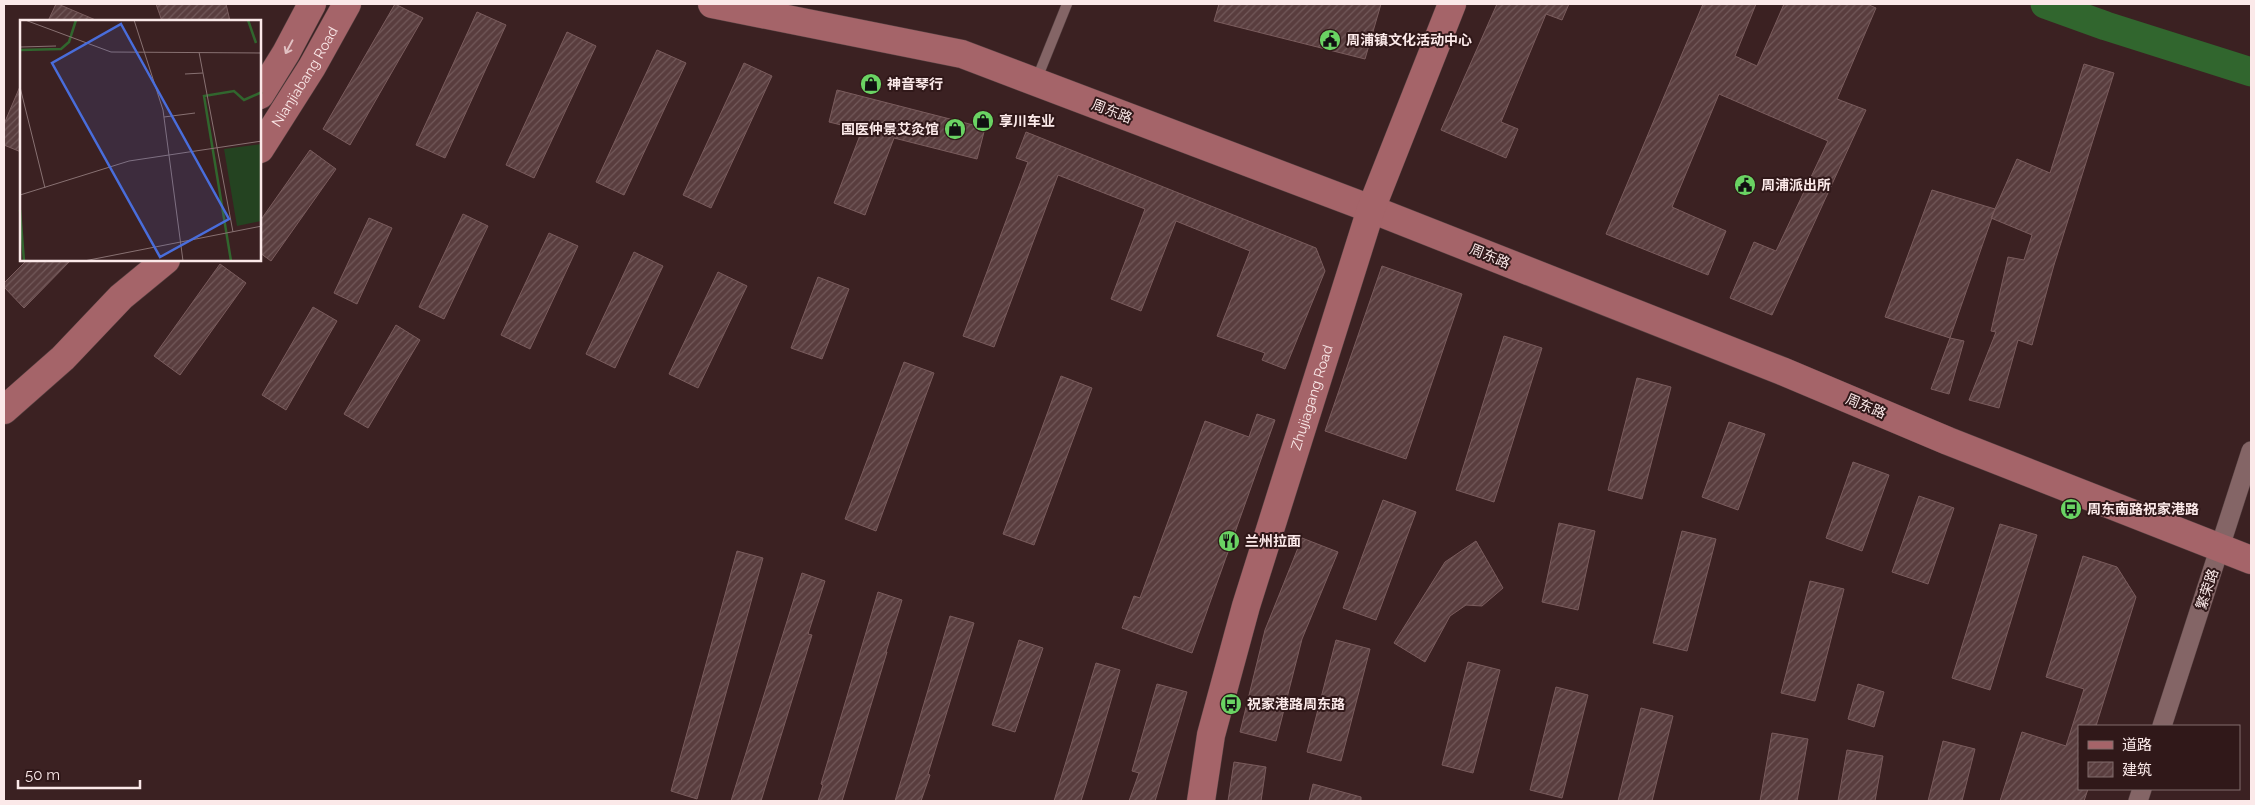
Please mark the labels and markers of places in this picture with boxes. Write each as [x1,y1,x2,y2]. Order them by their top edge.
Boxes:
public building icon: 周浦镇文化活动中心 [1318,28,1342,52]
place label: 周浦镇文化活动中心 [1346,32,1472,48]
shop icon: 神音琴行 [859,72,883,96]
place label: 神音琴行 [887,76,943,92]
shop icon: 享川车业 [971,109,995,133]
place label: 享川车业 [999,113,1055,129]
shop icon: 国医仲景艾灸馆 [943,117,967,141]
place label: 国医仲景艾灸馆 [841,121,939,137]
public building icon: 周浦派出所 [1733,173,1757,197]
place label: 周浦派出所 [1761,177,1831,193]
bus stop icon: 周东南路祝家港路 [2059,497,2083,521]
place label: 周东南路祝家港路 [2087,501,2199,517]
restaurant icon: 兰州拉面 [1217,529,1241,553]
place label: 兰州拉面 [1245,533,1301,549]
bus stop icon: 祝家港路周东路 [1219,692,1243,716]
place label: 祝家港路周东路 [1247,696,1345,712]

